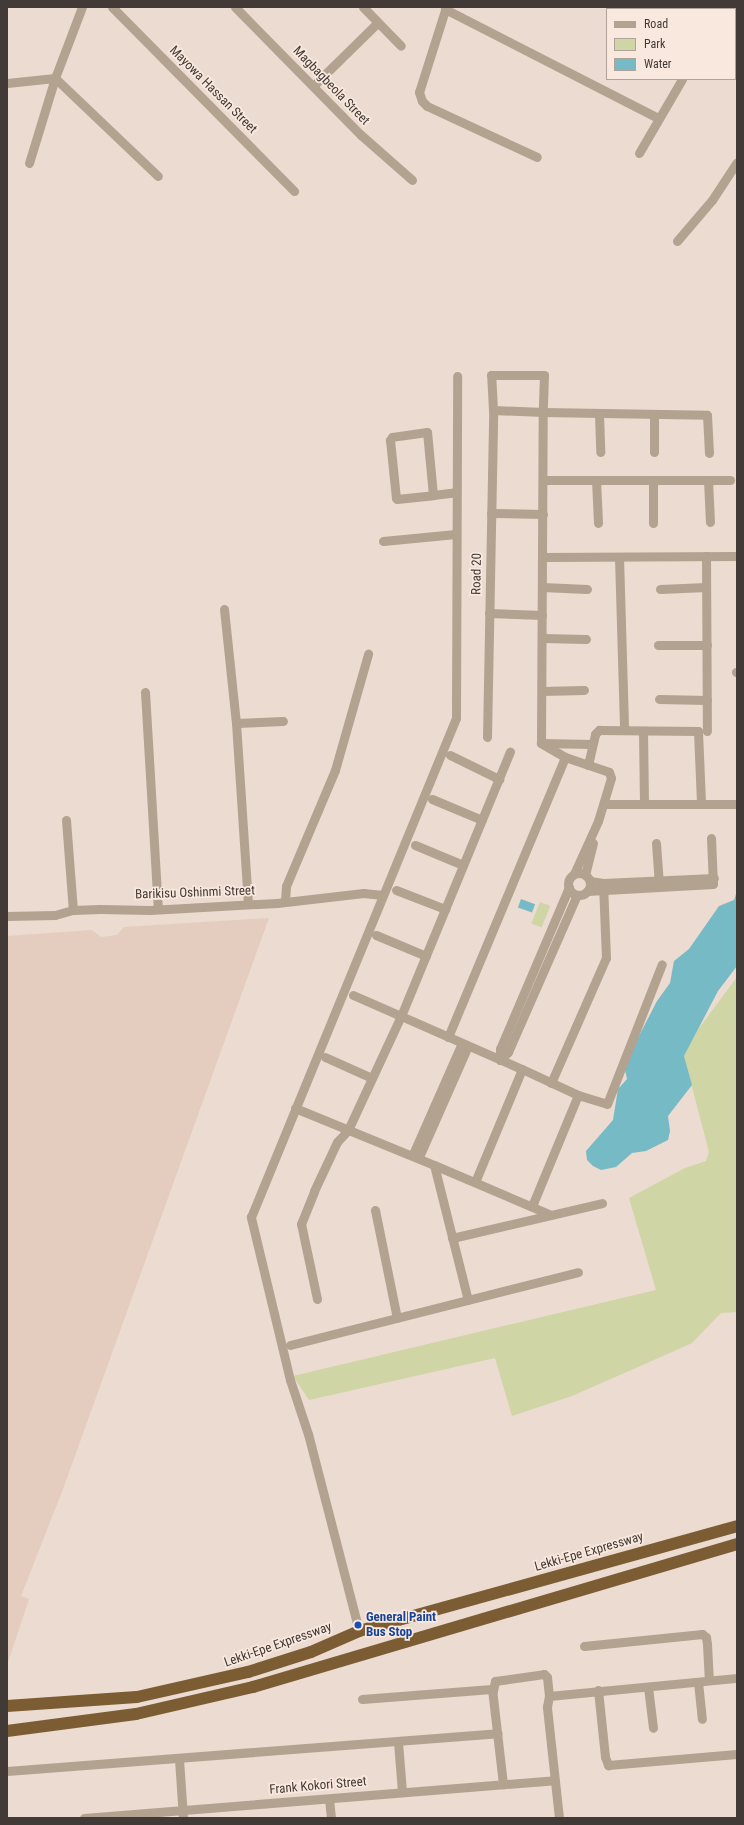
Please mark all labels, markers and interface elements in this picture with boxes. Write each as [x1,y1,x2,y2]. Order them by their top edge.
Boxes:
legend [606,8,736,80]
text: Road [644,17,668,31]
text: Park [644,37,665,51]
street label: Mayowa Hassan Street [166,43,260,137]
street label: Magbagbeola Street [290,43,372,129]
text: Water [644,57,672,71]
street label: Road 20 [469,553,485,595]
street label: Barikisu Oshinmi Street [135,883,255,903]
street label: Lekki-Epe Expressway [533,1529,645,1575]
place label: General Paint Bus Stop [366,1610,436,1641]
street label: Lekki-Epe Expressway [222,1619,334,1671]
marker: General Paint Bus Stop [353,1620,363,1630]
street label: Frank Kokori Street [269,1774,367,1798]

